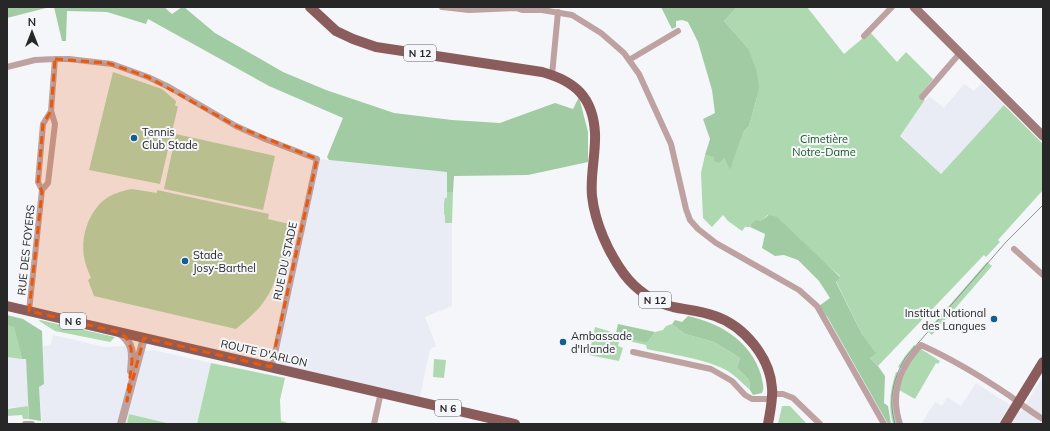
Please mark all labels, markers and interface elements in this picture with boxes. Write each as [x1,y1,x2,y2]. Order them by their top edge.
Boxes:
north arrow [12,12,52,52]
text: N [28,15,36,29]
road number: N 12 [404,45,436,61]
place label: Tennis Club Stade [142,125,198,152]
park label: Cimetière Notre-Dame [792,132,856,159]
marker: Tennis Club Stade [129,133,139,143]
street label: RUE DES FOYERS [14,204,38,296]
street label: RUE DU STADE [270,221,300,301]
place label: Stade Josy-Barthel [193,248,256,275]
marker: Stade Josy-Barthel [180,256,190,266]
road number: N 12 [639,292,671,308]
place label: Institut National des Langues [905,306,986,333]
road number: N 6 [60,313,86,329]
marker: Institut National des Langues [989,314,999,324]
place label: Ambassade d'Irlande [571,329,632,356]
street label: ROUTE D'ARLON [219,336,309,370]
marker: Ambassade d'Irlande [558,337,568,347]
road number: N 6 [435,400,461,416]

